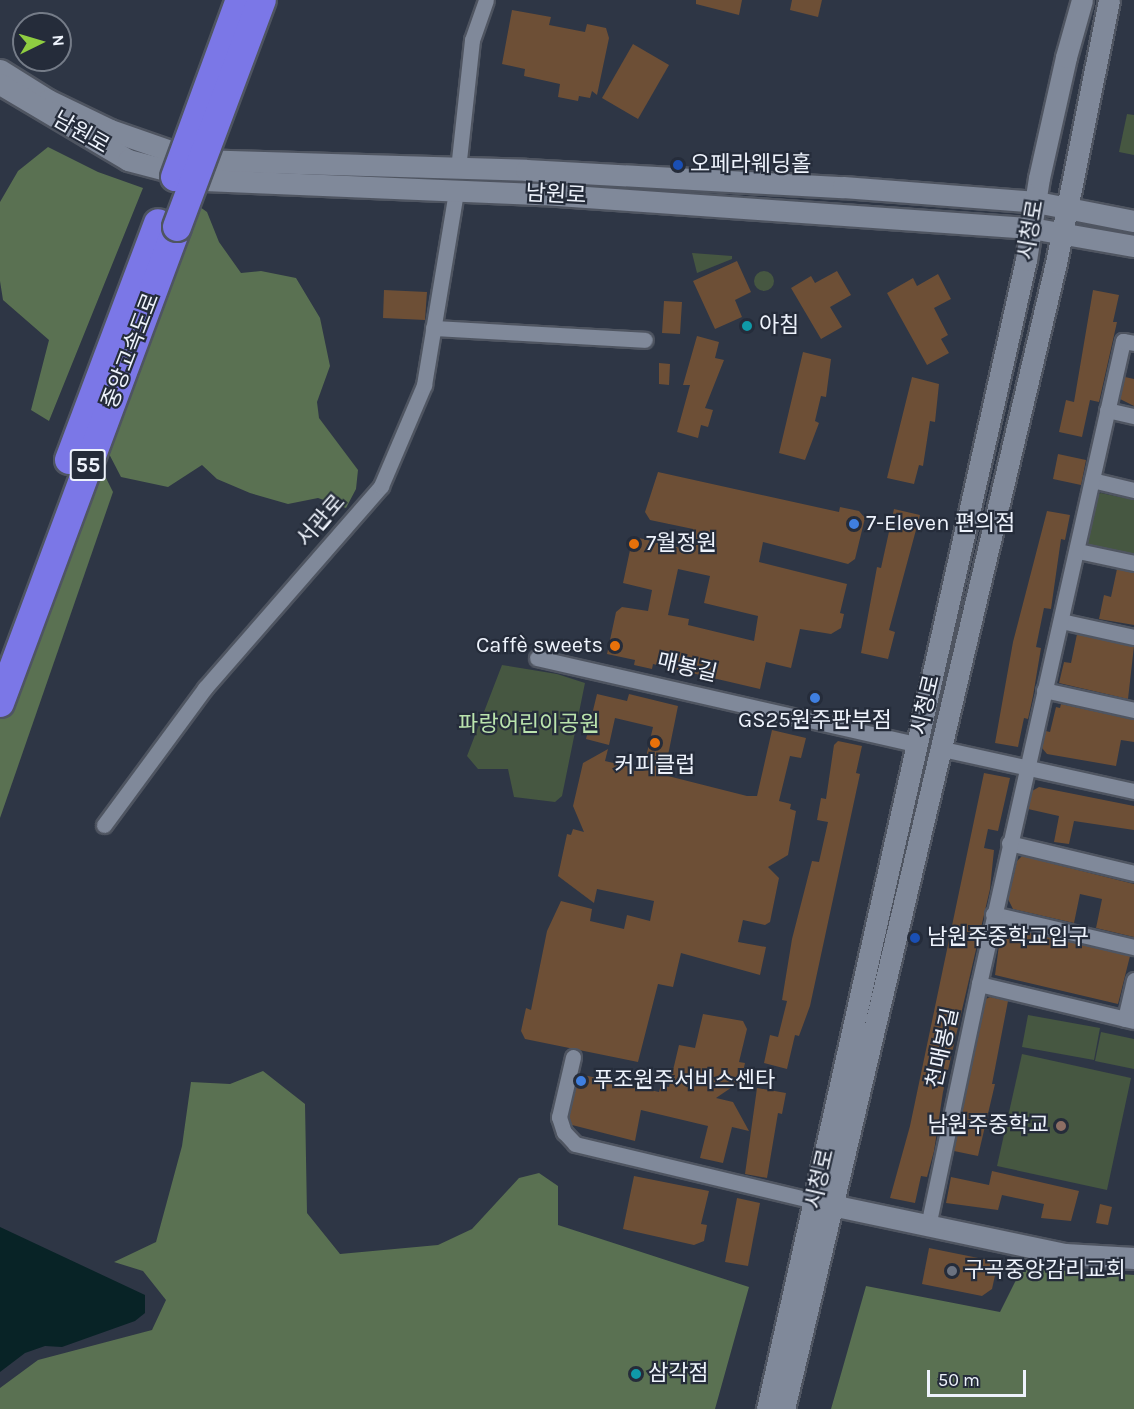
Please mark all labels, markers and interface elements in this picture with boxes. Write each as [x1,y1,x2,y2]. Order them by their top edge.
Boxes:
north arrow [12,12,72,72]
text: N [48,34,68,47]
street label: 남원로 [48,106,114,160]
place label: 오페라웨딩홀 [690,152,811,178]
marker: 오페라웨딩홀 [671,158,685,172]
street label: 남원로 [525,180,587,210]
street label: 시청로 [1013,198,1049,262]
street label: 중앙고속도로 [97,290,165,412]
place label: 아침 [759,313,799,339]
marker: 아침 [740,319,754,333]
road number: 55 [68,447,107,483]
street label: 서관로 [291,489,351,553]
place label: 7-Eleven 편의점 [866,511,1015,537]
marker: 7-Eleven 편의점 [847,517,861,531]
place label: 7월정원 [646,531,717,557]
marker: 7월정원 [627,537,641,551]
place label: Caffè sweets [476,633,603,659]
marker: Caffè sweets [608,639,622,653]
street label: 매봉길 [654,648,720,688]
street label: 시청로 [906,672,946,738]
marker: GS25원주판부점 [808,691,822,705]
place label: GS25원주판부점 [738,708,892,734]
park label: 파랑어린이공원 [458,712,600,738]
marker: 커피클럽 [648,736,662,750]
place label: 커피클럽 [615,753,695,779]
place label: 남원주중학교입구 [927,925,1089,951]
marker: 남원주중학교입구 [908,931,922,945]
street label: 천매봉길 [922,1006,964,1090]
place label: 푸조원주서비스센타 [593,1068,775,1094]
marker: 푸조원주서비스센타 [574,1074,588,1088]
place label: 남원주중학교 [928,1113,1049,1139]
marker: 남원주중학교 [1054,1119,1068,1133]
street label: 시청로 [800,1146,840,1212]
place label: 구곡중앙감리교회 [964,1258,1126,1284]
marker: 구곡중앙감리교회 [945,1264,959,1278]
scale bar [930,1358,1029,1396]
place label: 삼각점 [648,1361,709,1387]
marker: 삼각점 [629,1367,643,1381]
text: 50 m [938,1369,980,1391]

